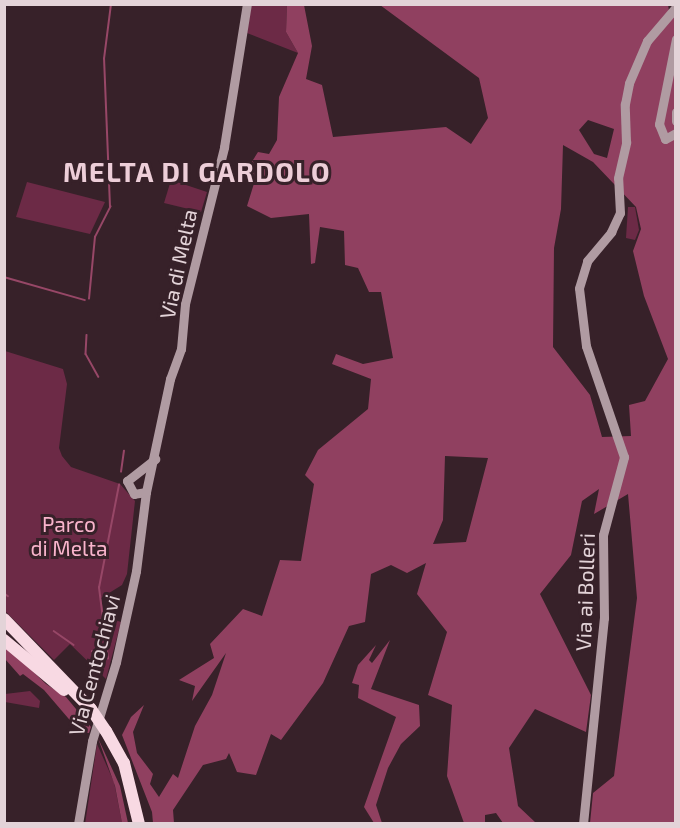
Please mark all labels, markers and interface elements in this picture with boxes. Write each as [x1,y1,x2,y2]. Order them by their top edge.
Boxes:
district label: MELTA DI GARDOLO [63,156,331,188]
street label: Via di Melta [154,207,202,321]
park label: Parco di Melta [30,511,108,561]
street label: Via ai Bolleri [570,533,600,651]
street label: Via Centochiavi [63,592,125,738]

